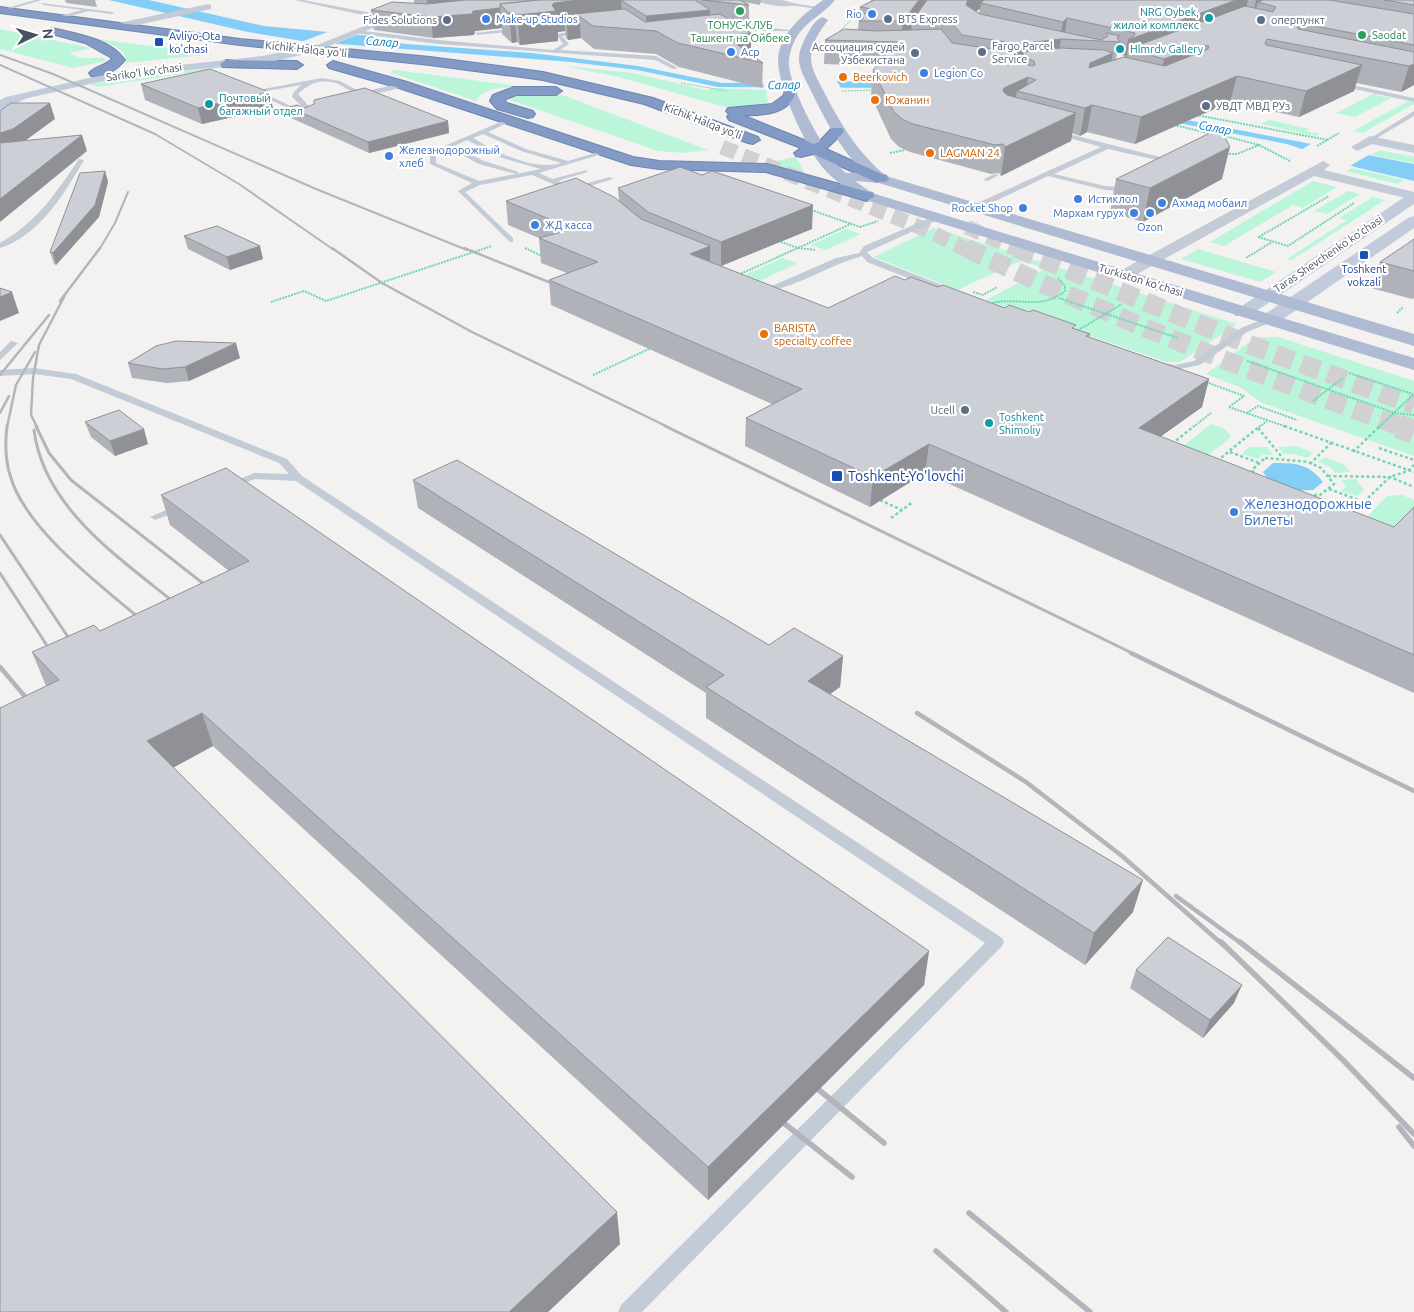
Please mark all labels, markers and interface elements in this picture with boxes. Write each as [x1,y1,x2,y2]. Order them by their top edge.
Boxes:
marker: ТОНУС-КЛУБ Ташкент на Ойбеке [734,5,746,17]
place label: NRG Oybek, жилой комплекс [1113,6,1199,31]
place label: Rio [846,8,862,20]
marker: Rio [866,8,878,20]
north arrow [10,10,60,60]
marker: NRG Oybek, жилой комплекс [1203,12,1215,24]
marker: Make-up Studios [480,13,492,25]
place label: Make-up Studios [496,13,578,25]
marker: BTS Express [882,13,894,25]
place label: BTS Express [898,13,958,25]
place label: Fides Solutions [363,14,437,26]
marker: Fides Solutions [441,14,453,26]
marker: оперпункт [1255,14,1267,26]
place label: оперпункт [1271,14,1325,26]
place label: ТОНУС-КЛУБ Ташкент на Ойбеке [690,19,790,44]
text: N [40,28,56,40]
marker: Saodat [1356,29,1368,41]
place label: Saodat [1372,29,1407,41]
place label: Avliyo-Ota ko'chasi [169,30,220,55]
water label: Салар [365,34,399,49]
marker: Avliyo-Ota ko'chasi [153,36,165,48]
street label: Kichik Halqa yo'li [264,39,348,59]
place label: Fargo Parcel Service [992,40,1053,65]
place label: Ассоциация судей Узбекистана [812,41,905,66]
marker: Hlmrdv Gallery [1114,43,1126,55]
place label: Hlmrdv Gallery [1130,43,1204,55]
marker: Аср [725,46,737,58]
place label: Аср [741,46,760,58]
marker: Fargo Parcel Service [976,46,988,58]
marker: Ассоциация судей Узбекистана [909,47,921,59]
street label: Sariko'l ko'chasi [105,61,183,83]
marker: Legion Co [918,67,930,79]
place label: Legion Co [934,67,983,79]
marker: Beerkovich [837,71,849,83]
place label: Beerkovich [853,71,907,83]
water label: Салар [767,78,801,91]
place label: Почтовый багажный отдел [219,92,303,117]
marker: Южанин [869,94,881,106]
place label: Южанин [885,94,929,106]
marker: Почтовый багажный отдел [203,98,215,110]
marker: УВДТ МВД РУз [1200,100,1212,112]
place label: УВДТ МВД РУз [1216,100,1290,112]
street label: Kichik Halqa yo'li [662,101,744,141]
water label: Салар [1198,118,1233,137]
place label: Железнодорожный хлеб [399,144,500,169]
marker: LAGMAN 24 [924,147,936,159]
place label: LAGMAN 24 [940,147,1000,159]
marker: Железнодорожный хлеб [383,150,395,162]
marker: Истиклол [1072,193,1084,205]
place label: Истиклол [1088,193,1138,205]
marker: Ахмад мобаил [1156,197,1168,209]
place label: Ахмад мобаил [1172,197,1247,209]
place label: Rocket Shop [951,202,1013,214]
marker: Rocket Shop [1017,202,1029,214]
place label: Мархам гурух [1053,207,1124,219]
marker: Мархам гурух [1128,207,1140,219]
marker: Ozon [1144,207,1156,219]
street label: Taras Shevchenko ko'chasi [1271,213,1385,295]
marker: ЖД касса [529,219,541,231]
place label: ЖД касса [545,219,592,231]
place label: Ozon [1137,221,1163,233]
marker: Toshkent vokzali [1358,249,1370,261]
street label: Turkiston ko'chasi [1097,261,1185,299]
place label: Toshkent vokzali [1341,263,1387,288]
place label: BARISTA specialty coffee [774,322,852,347]
marker: BARISTA specialty coffee [758,328,770,340]
place label: Ucell [931,404,955,416]
marker: Ucell [959,404,971,416]
place label: Toshkent Shimoliy [999,411,1045,436]
marker: Toshkent Shimoliy [983,417,995,429]
place label: Toshkent-Yo'lovchi [848,468,964,484]
marker: Toshkent-Yo'lovchi [830,469,844,483]
place label: Железнодорожные Билеты [1244,496,1372,528]
marker: Железнодорожные Билеты [1228,506,1240,518]

